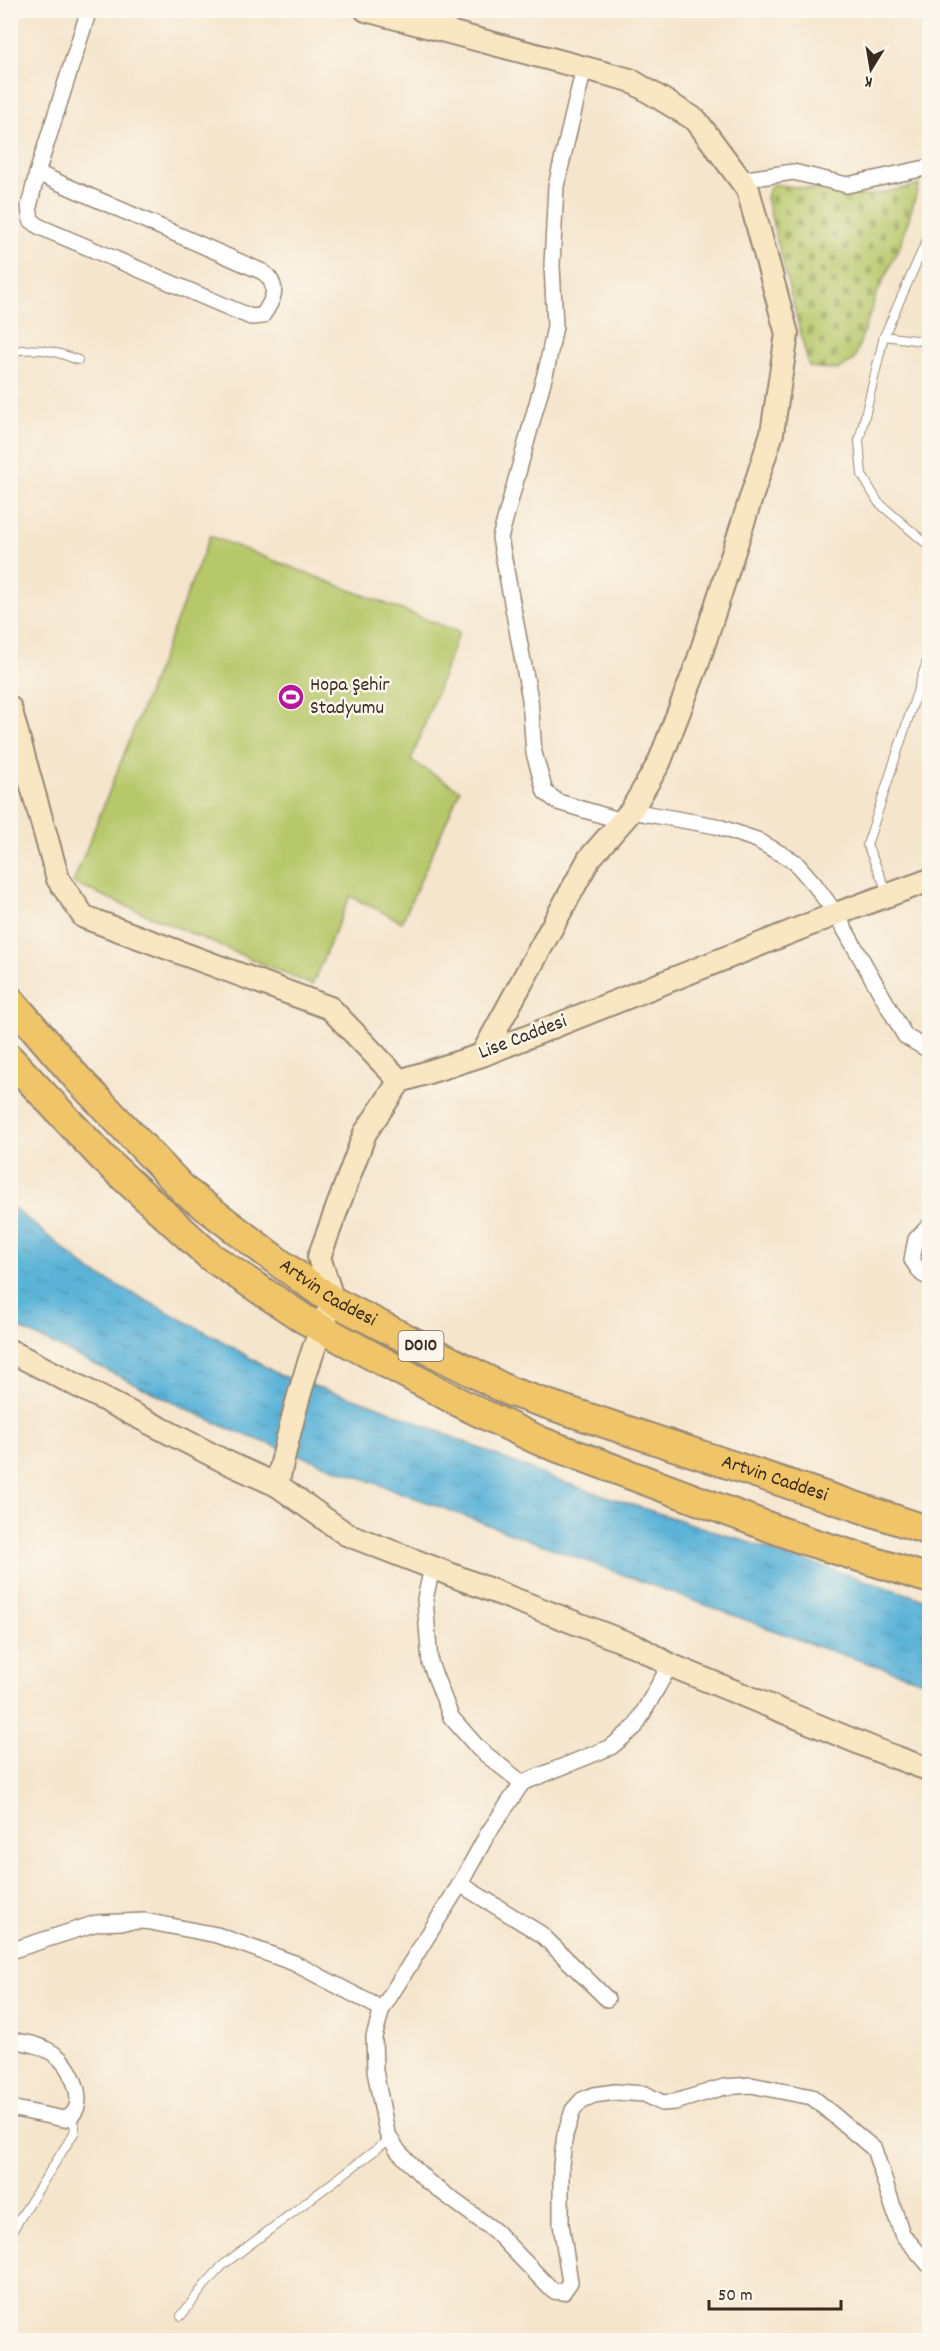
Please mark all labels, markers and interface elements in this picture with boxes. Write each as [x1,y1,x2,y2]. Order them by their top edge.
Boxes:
north arrow [841,39,901,99]
text: K [862,69,874,93]
place label: Hopa Şehir Stadyumu [310,672,390,723]
sports icon: Hopa Şehir Stadyumu [276,682,306,712]
street label: Lise Caddesi [475,1008,572,1068]
street label: Artvin Caddesi [273,1253,381,1335]
road number: D010 [398,1331,444,1361]
street label: Artvin Caddesi [718,1449,832,1510]
scale bar [709,2273,841,2311]
text: 50 m [718,2284,753,2309]

